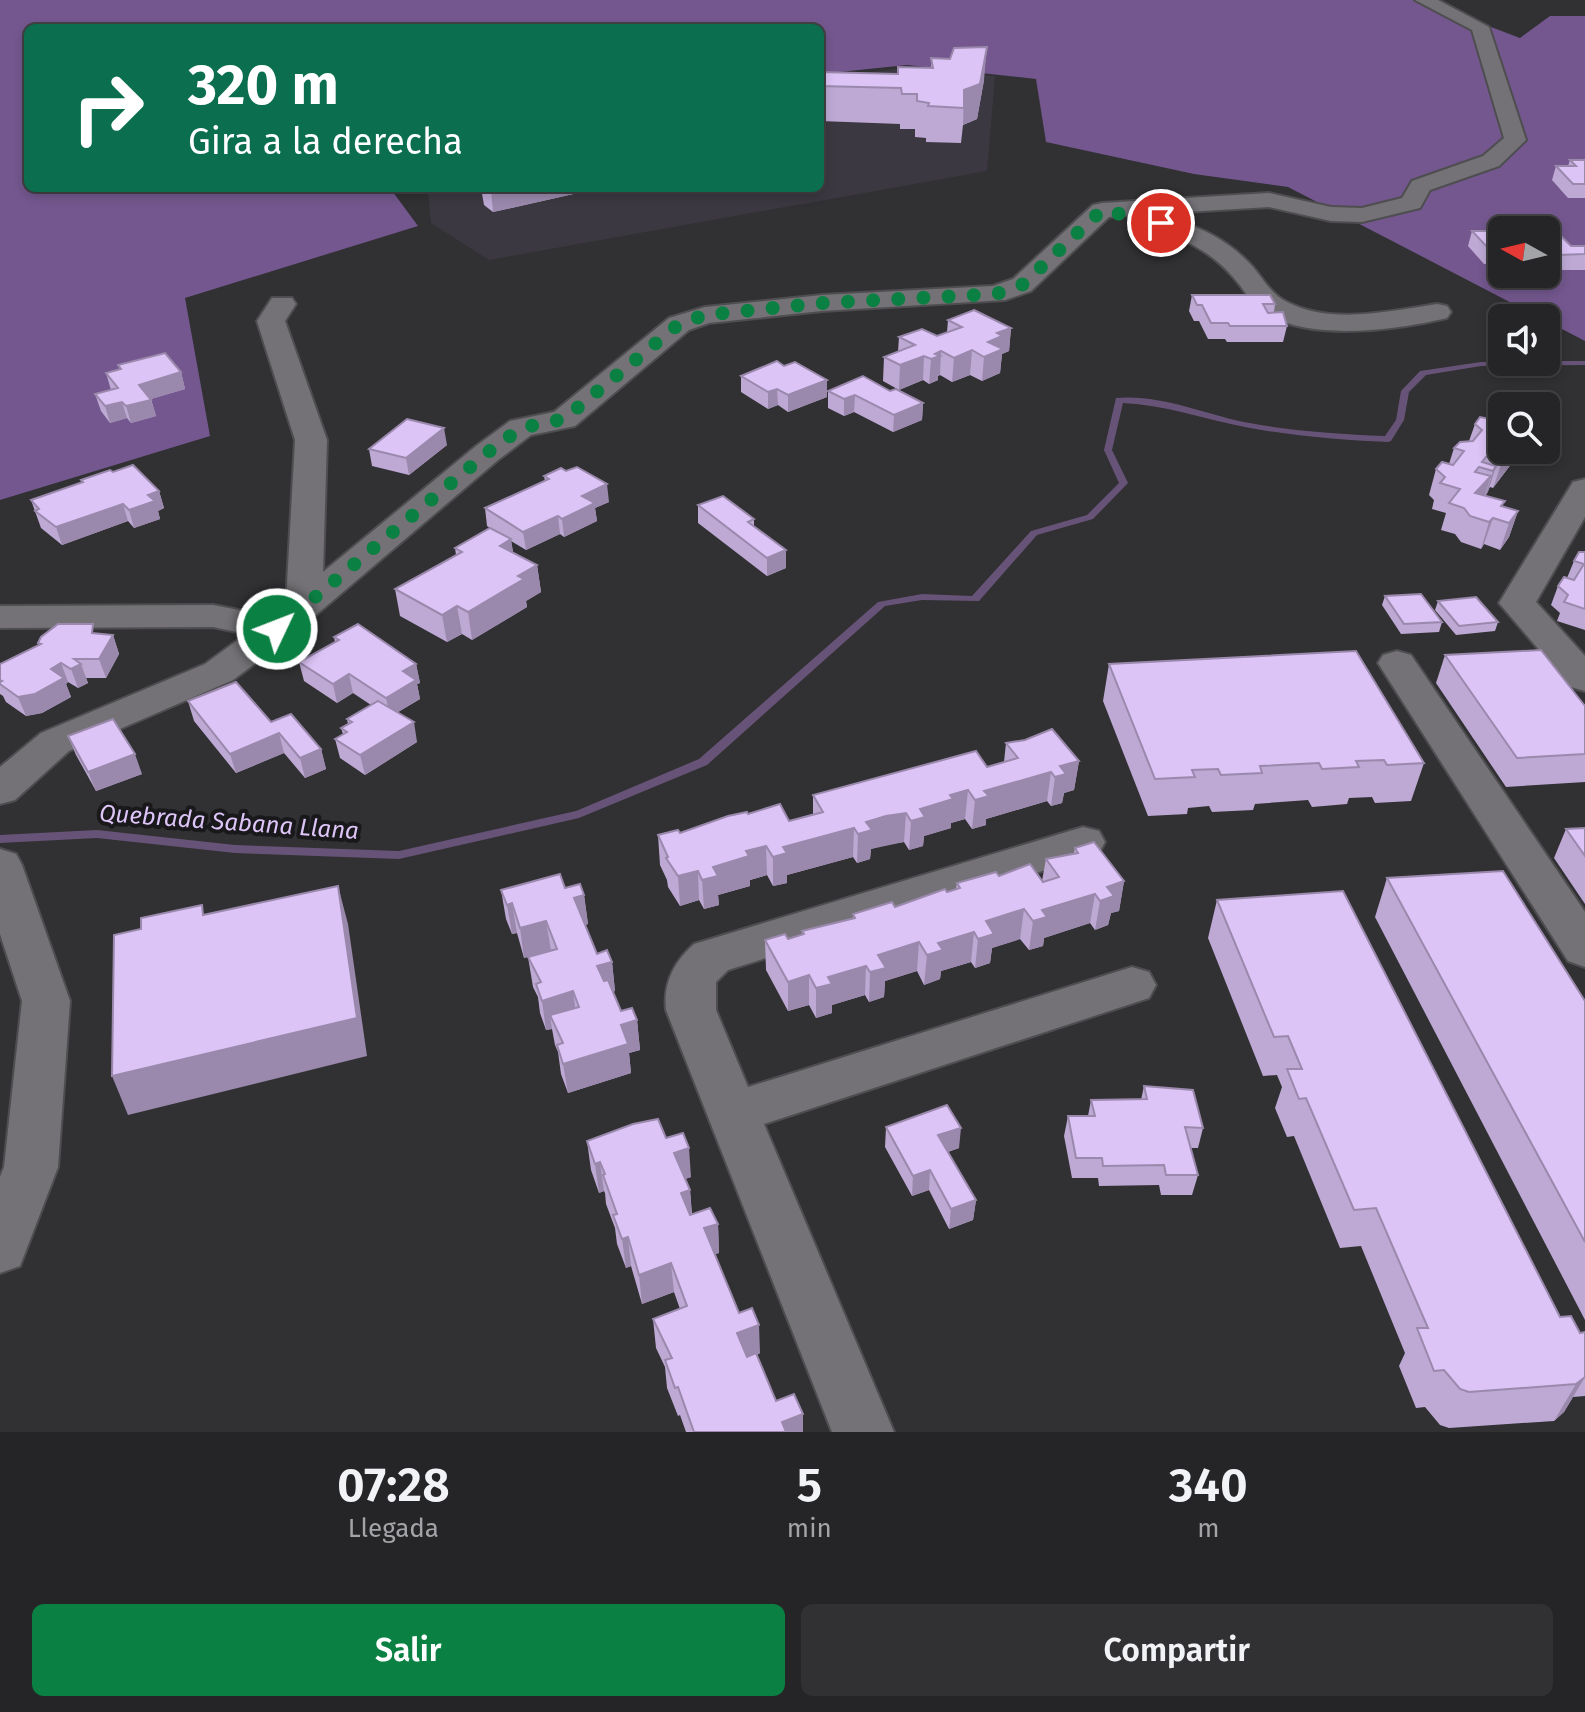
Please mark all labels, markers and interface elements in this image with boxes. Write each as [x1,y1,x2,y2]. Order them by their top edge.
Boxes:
text: 320 m [188,52,339,119]
icon: right [56,56,160,160]
text: Gira a la derecha [188,120,463,164]
pin [1127,189,1195,257]
icon: arrive [1139,201,1183,245]
north arrow [1488,216,1560,288]
map controls [1488,216,1560,464]
button: sound [1488,304,1560,376]
button: search [1488,392,1560,464]
position arrow [235,587,319,671]
water label: Quebrada Sabana Llana [98,799,360,845]
text: 07:28 [337,1456,450,1514]
text: 5 [797,1456,822,1514]
text: 340 [1169,1456,1248,1514]
text: Llegada [348,1513,439,1544]
text: min [787,1513,832,1544]
text: m [1197,1513,1220,1544]
button: Salir [32,1604,785,1696]
button: Compartir [801,1604,1553,1696]

